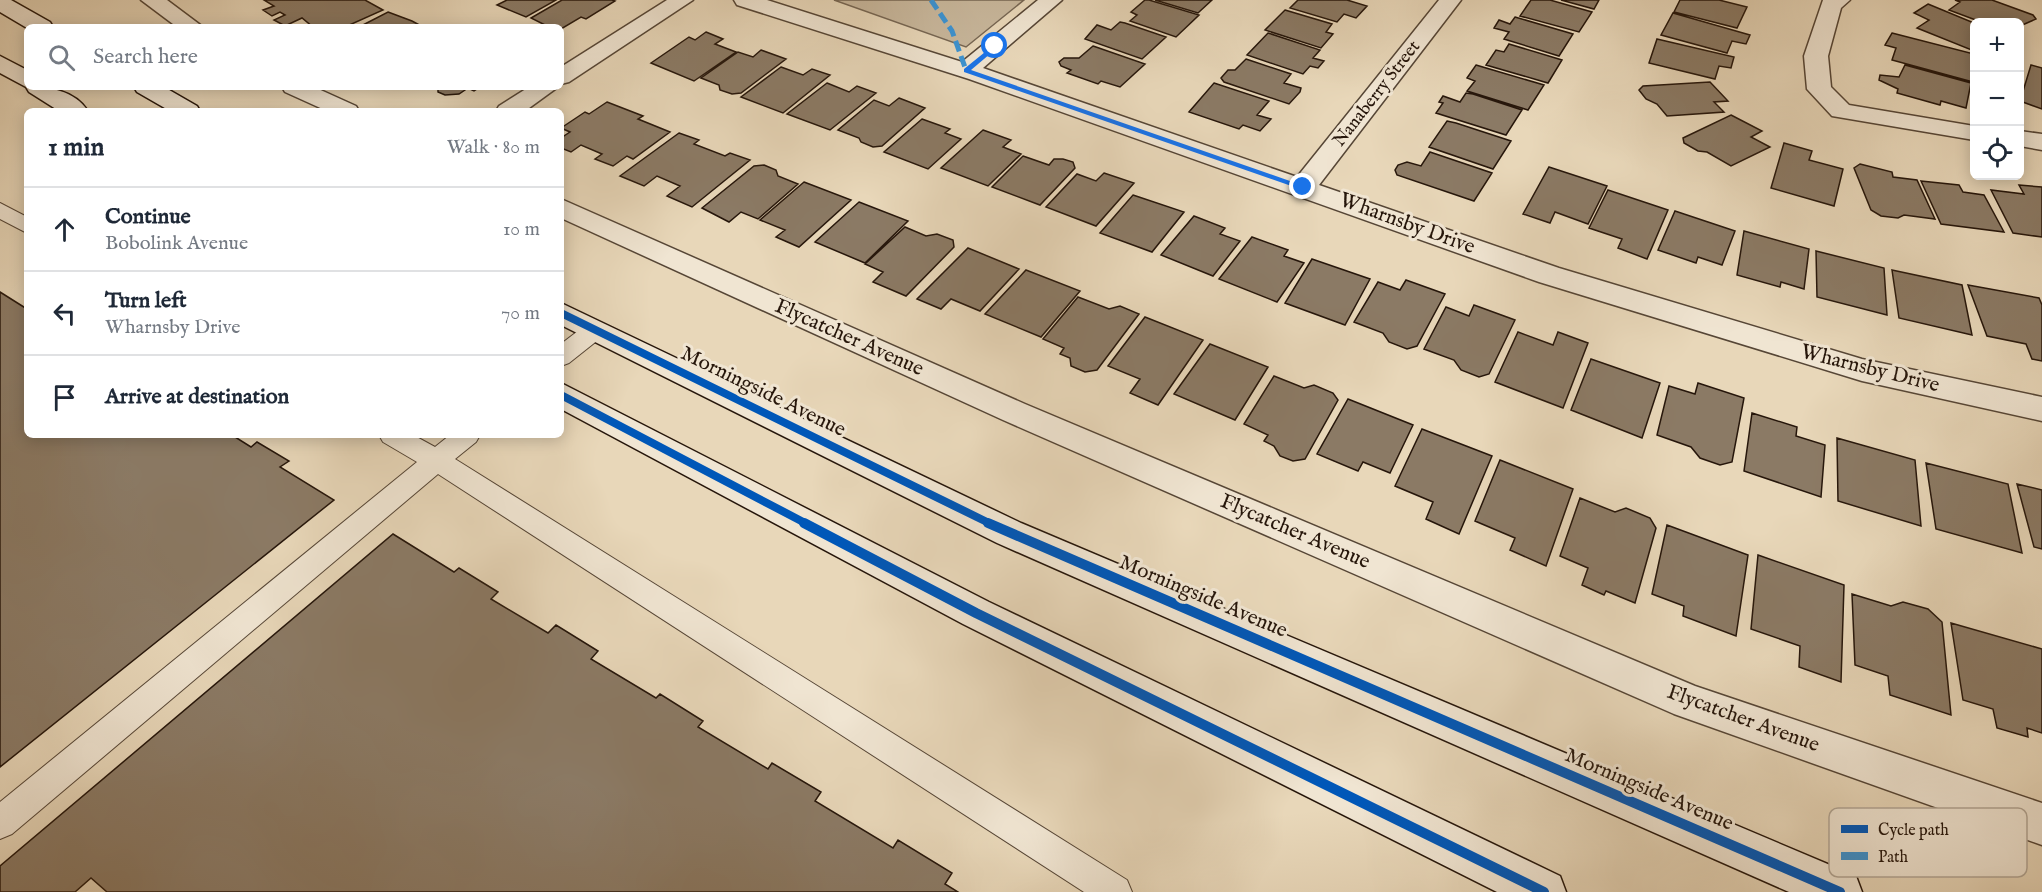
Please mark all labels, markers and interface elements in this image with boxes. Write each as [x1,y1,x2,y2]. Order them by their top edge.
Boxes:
map controls [1970,18,2024,180]
button: + [1970,18,2024,72]
search box [24,24,564,90]
route start [981,32,1007,58]
street label: Nanaberry Street [1328,36,1426,152]
icon: search [45,41,78,74]
text: Search here [93,43,198,71]
button: − [1970,72,2024,126]
button: locate [1970,126,2024,180]
text: 1 min [48,131,104,164]
text: Walk · 80 m [447,135,540,160]
route end [1289,173,1315,199]
street label: Wharnsby Drive [1336,187,1479,261]
text: Continue [105,203,191,231]
icon: ahead [48,213,81,246]
text: 10 m [503,217,540,242]
text: Bobolink Avenue [105,231,248,256]
text: Turn left [105,287,187,315]
street label: Flycatcher Avenue [770,293,928,383]
icon: left [48,297,81,330]
text: 70 m [501,301,540,326]
text: Wharnsby Drive [105,315,241,340]
street label: Wharnsby Drive [1798,339,1943,399]
street label: Morningside Avenue [676,340,850,444]
icon: arrive [48,381,81,414]
text: Arrive at destination [105,383,289,411]
street label: Flycatcher Avenue [1216,488,1374,576]
street label: Morningside Avenue [1115,549,1292,645]
street label: Flycatcher Avenue [1663,679,1823,759]
street label: Morningside Avenue [1561,742,1738,838]
legend [1829,808,2027,877]
text: Cycle path [1878,821,1949,841]
text: Path [1878,848,1909,868]

